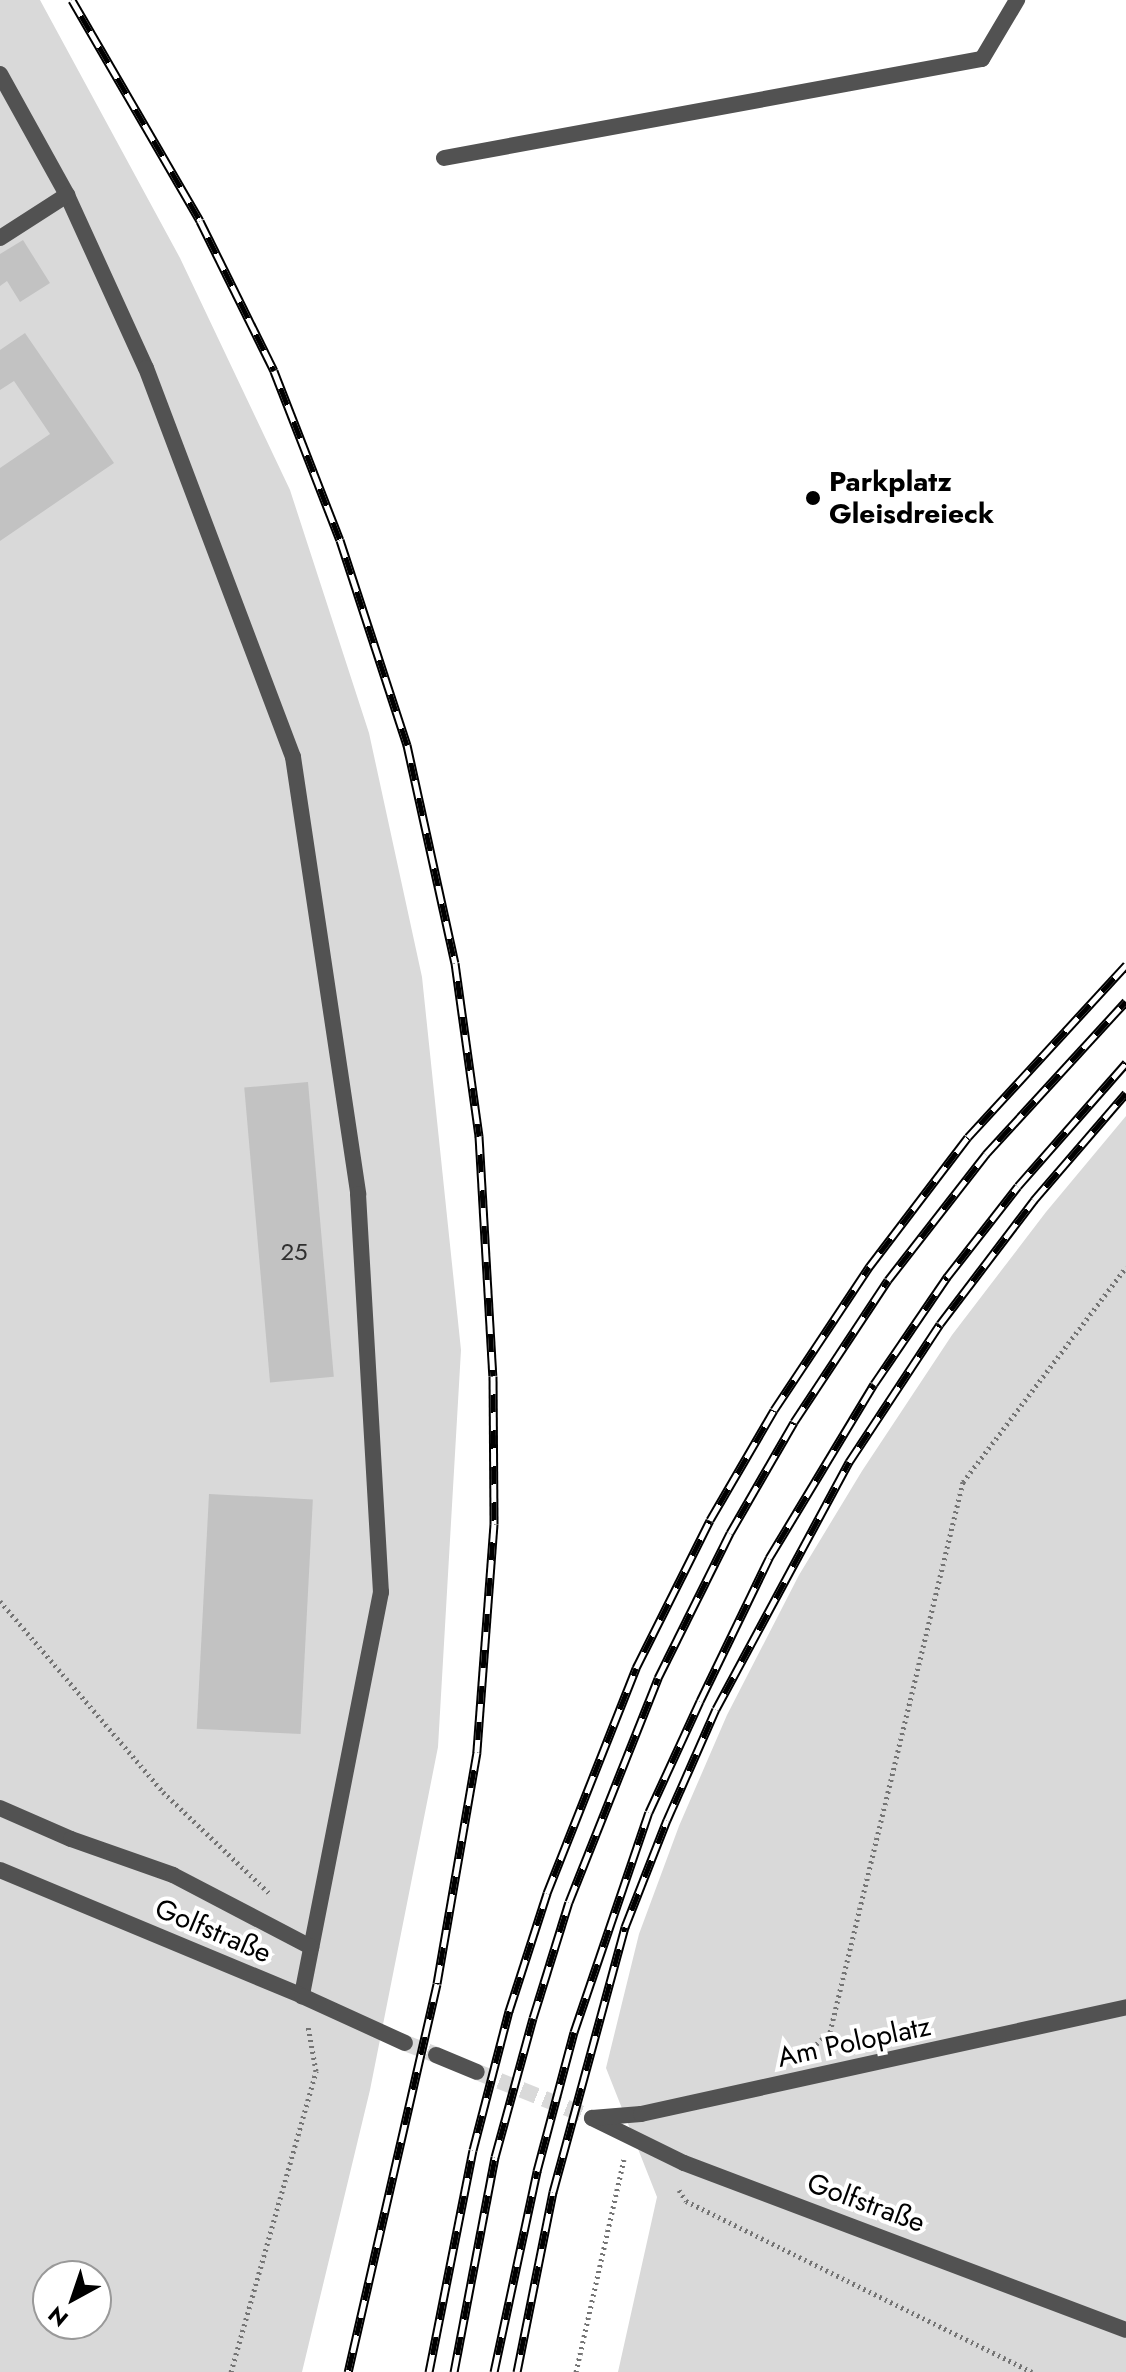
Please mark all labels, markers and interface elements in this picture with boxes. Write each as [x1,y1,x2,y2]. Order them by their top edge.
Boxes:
place label: Parkplatz Gleisdreieck [829,465,994,531]
marker: Parkplatz Gleisdreieck [804,489,822,507]
house number: 25 [280,1238,308,1266]
street label: Golfstraße [150,1892,276,1970]
street label: Am Poloplatz [774,2009,934,2075]
street label: Golfstraße [803,2166,929,2240]
north arrow [32,2260,112,2340]
text: N [41,2299,75,2335]

